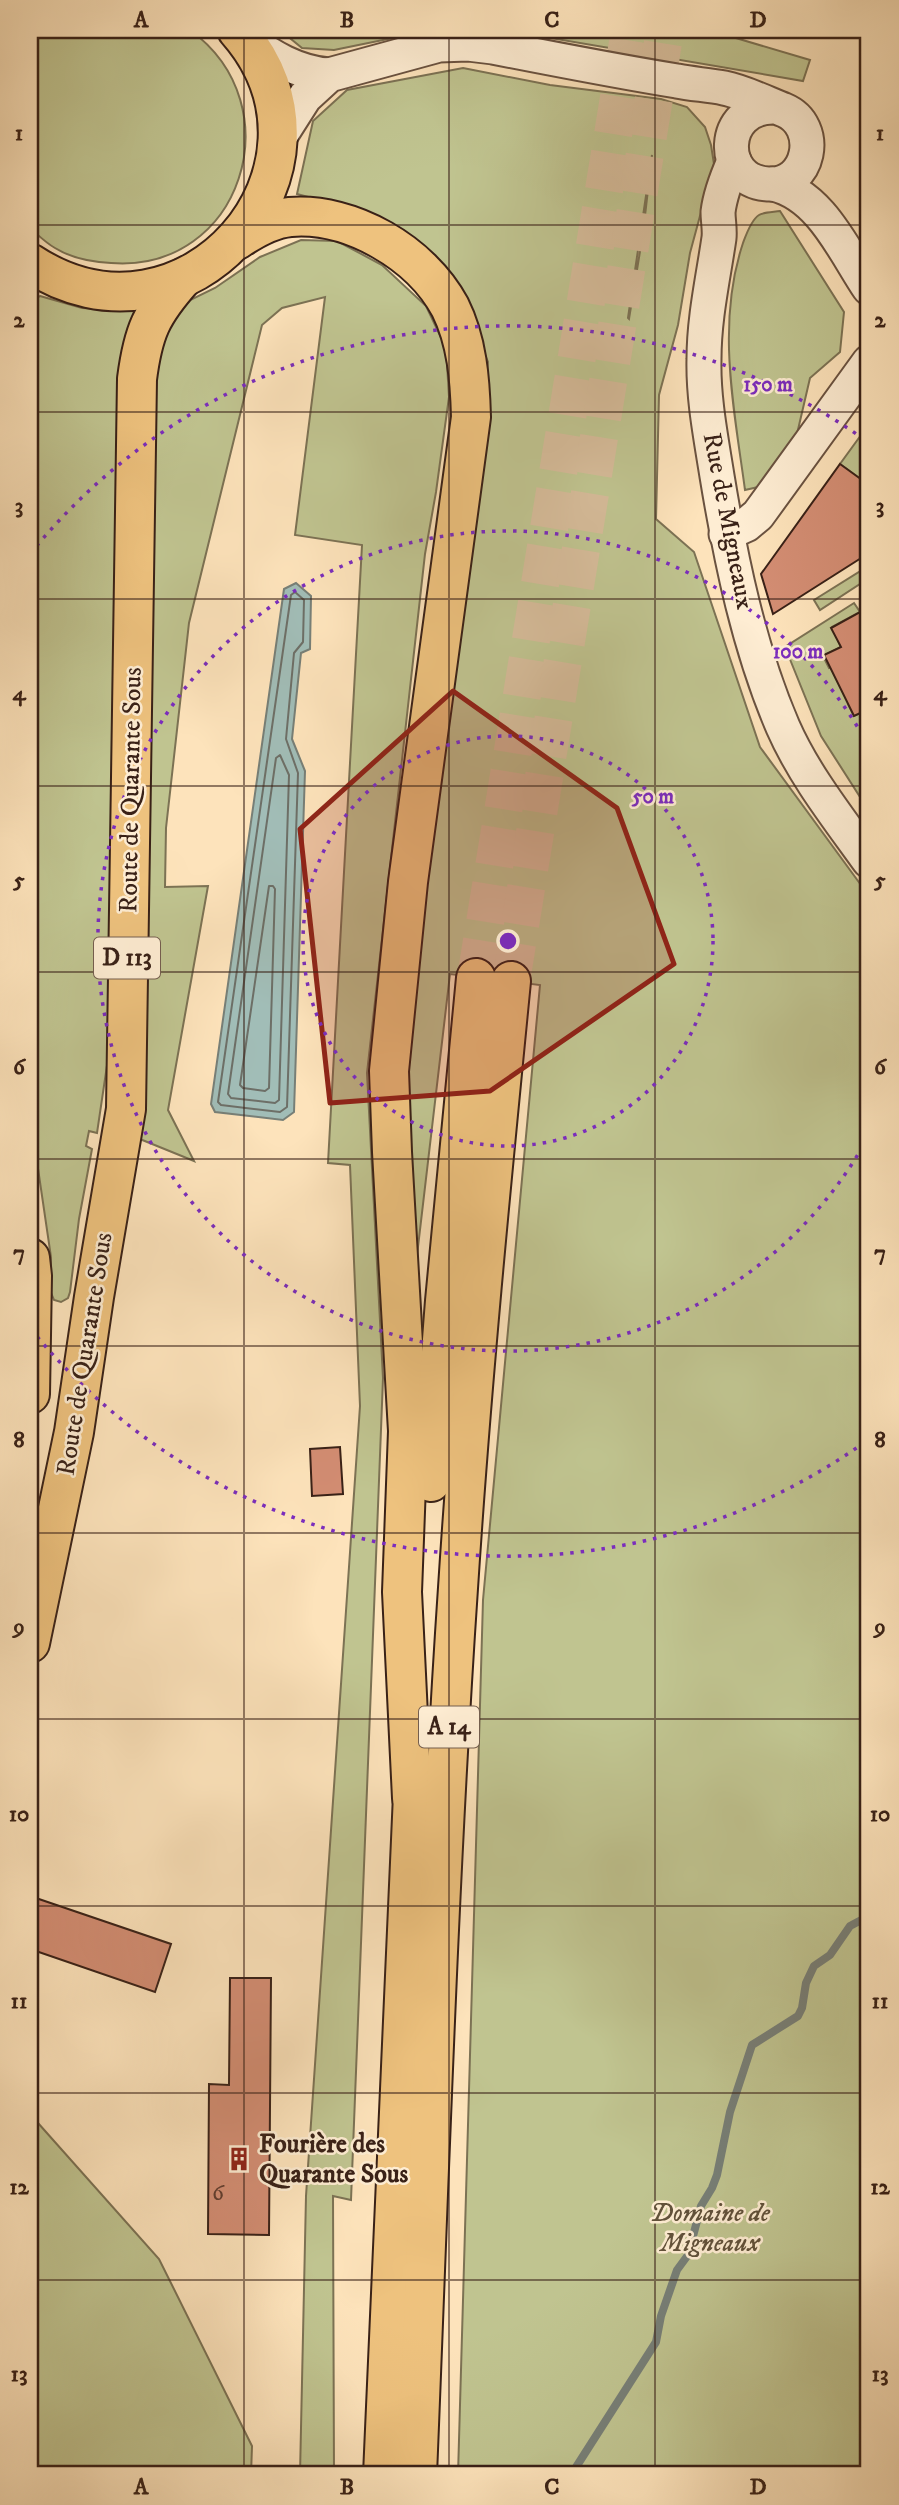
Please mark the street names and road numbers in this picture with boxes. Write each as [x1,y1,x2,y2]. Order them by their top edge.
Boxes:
street label: Rue de Migneaux [695,430,761,612]
street label: Route de Quarante Sous [112,667,150,913]
road number: D 113 [94,938,160,978]
street label: Route de Quarante Sous [49,1230,121,1478]
road number: A 14 [419,1707,479,1748]

